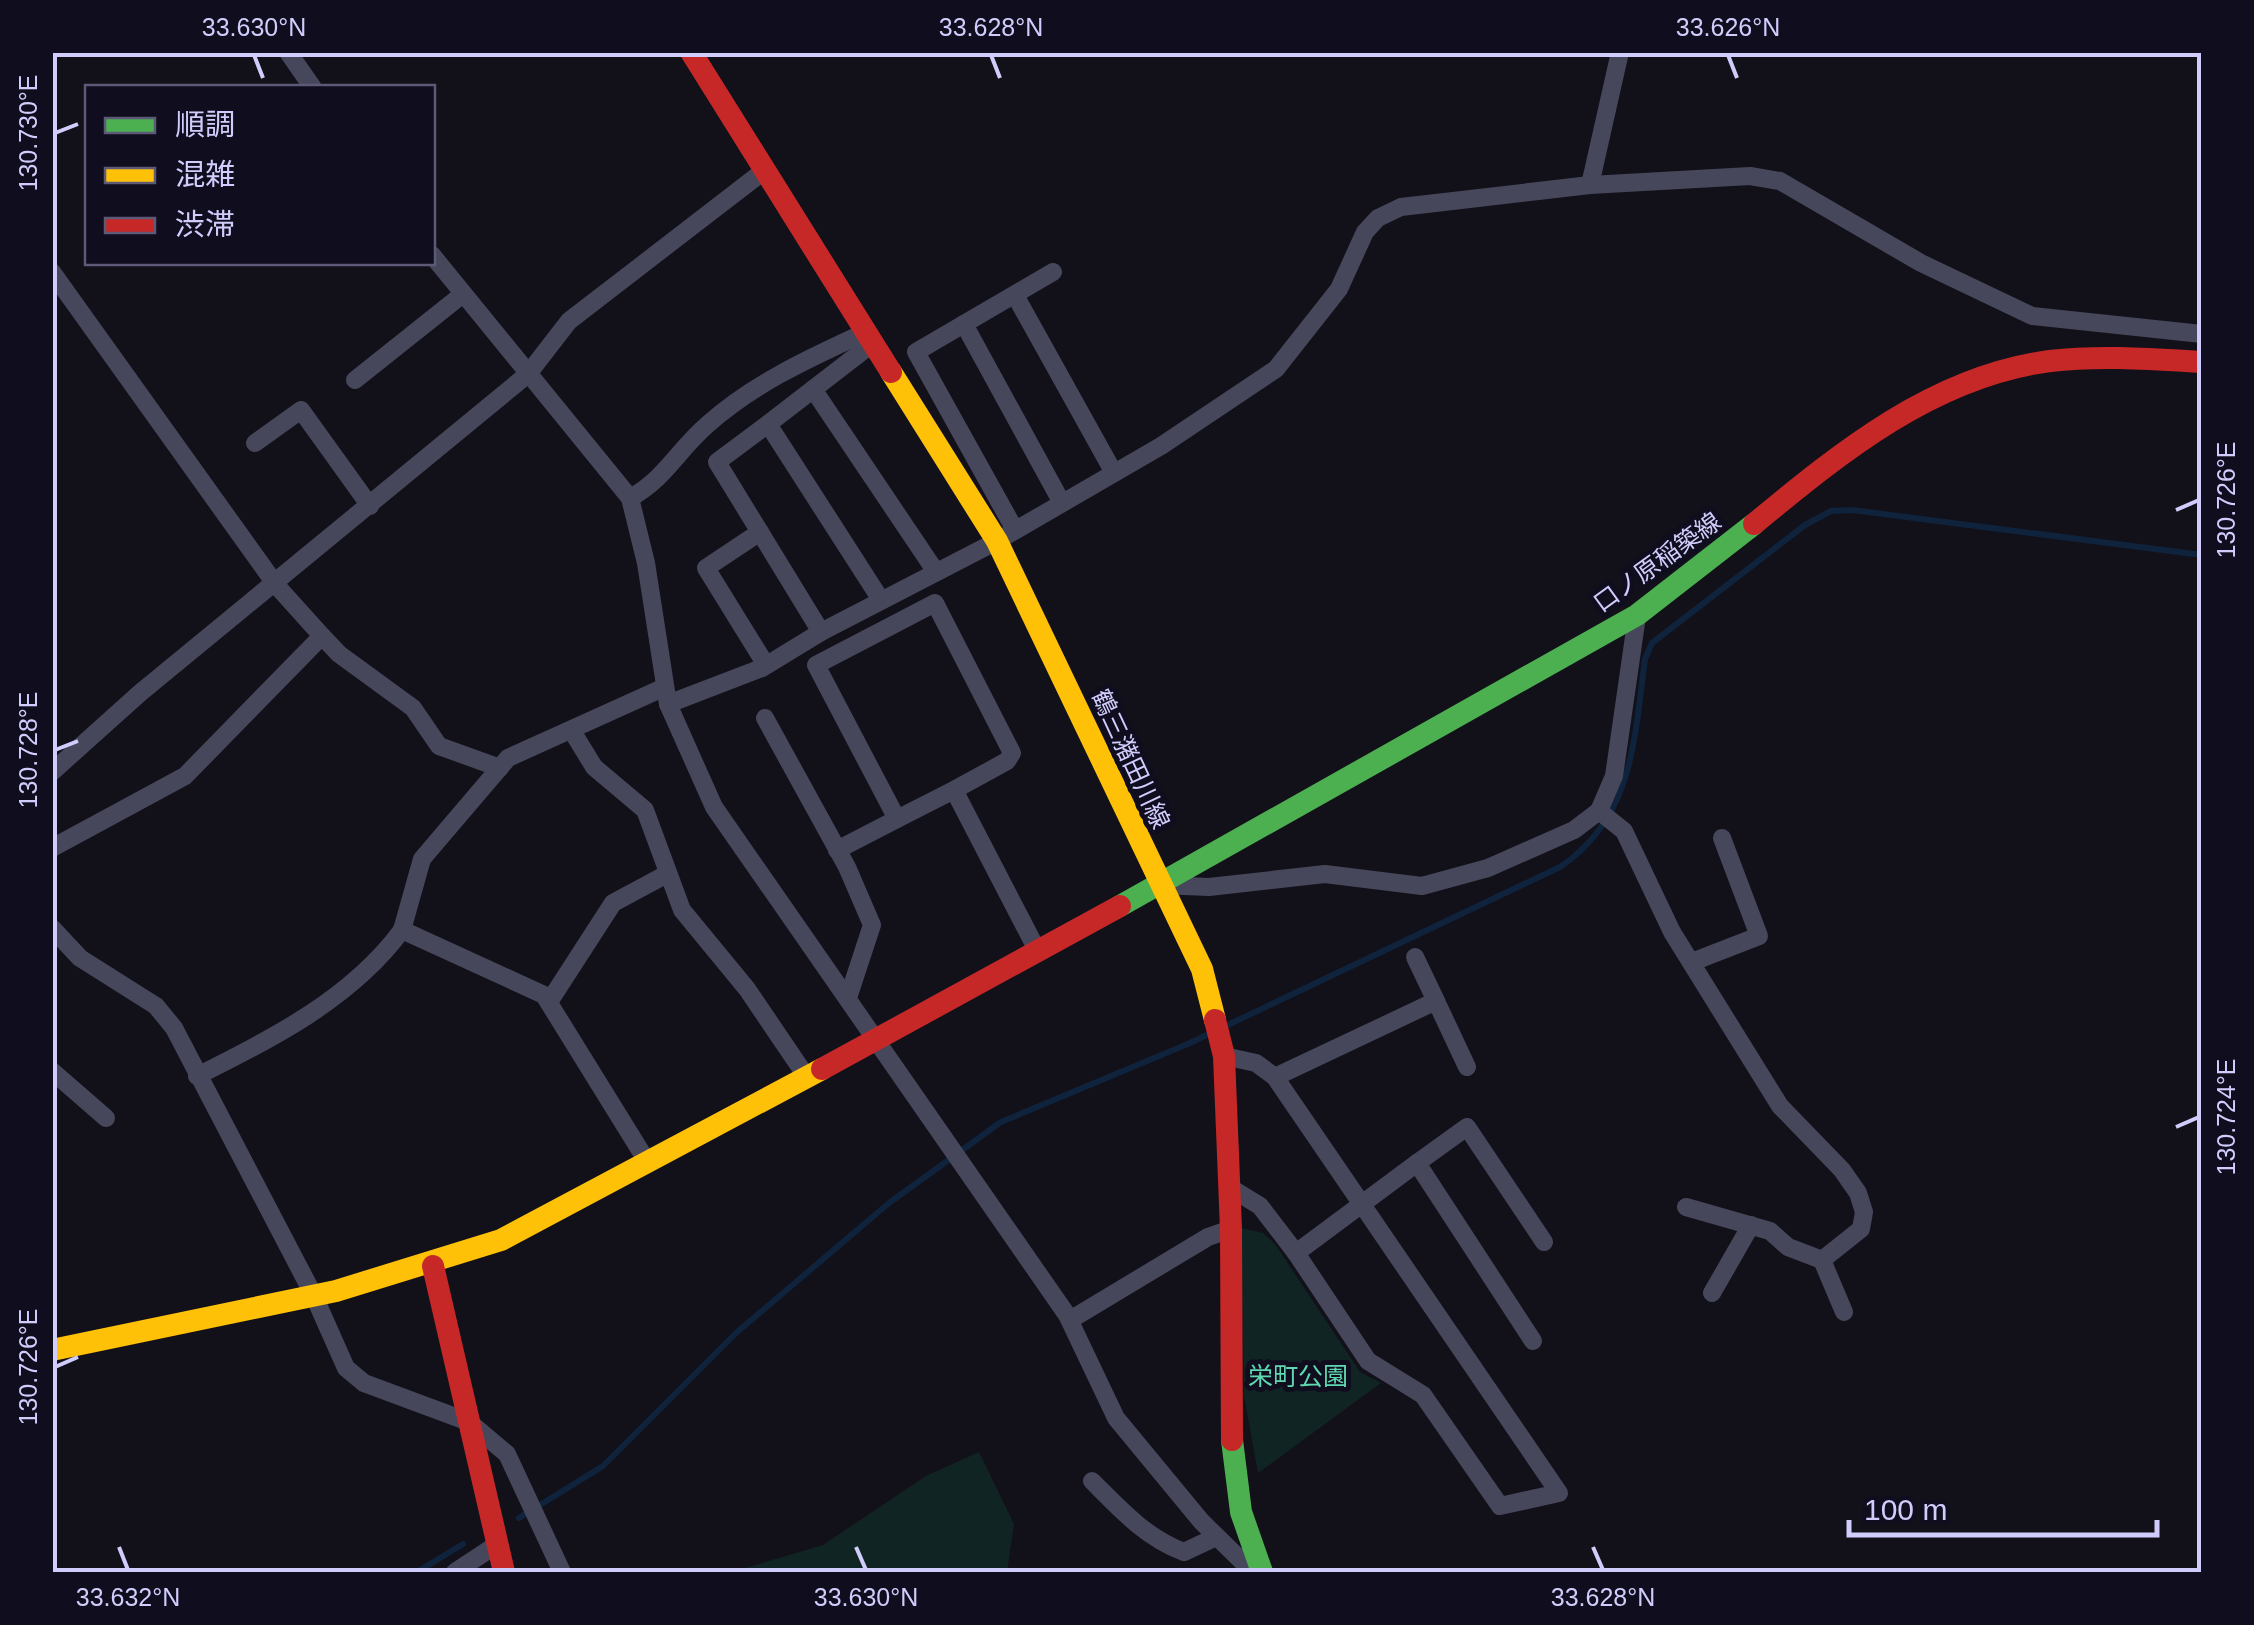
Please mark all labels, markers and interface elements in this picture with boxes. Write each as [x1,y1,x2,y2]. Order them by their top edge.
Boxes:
text: 33.630°N [202,13,306,41]
text: 33.628°N [939,13,1043,41]
text: 33.626°N [1676,13,1780,41]
text: 130.730°E [14,74,42,192]
legend [85,85,435,265]
text: 順調 [175,108,235,141]
text: 混雑 [175,158,235,191]
text: 渋滞 [175,208,235,241]
text: 130.726°E [2212,441,2240,559]
street label: 口ノ原稲築線 [1588,507,1726,617]
street label: 鶴三潴田川線 [1087,685,1175,833]
text: 130.728°E [14,691,42,809]
text: 130.724°E [2212,1058,2240,1176]
text: 130.726°E [14,1308,42,1426]
park label: 栄町公園 [1248,1362,1348,1390]
scale bar [1849,1475,2156,1537]
text: 100 m [1864,1493,1947,1526]
text: 33.632°N [76,1583,180,1611]
text: 33.630°N [814,1583,918,1611]
text: 33.628°N [1551,1583,1655,1611]

